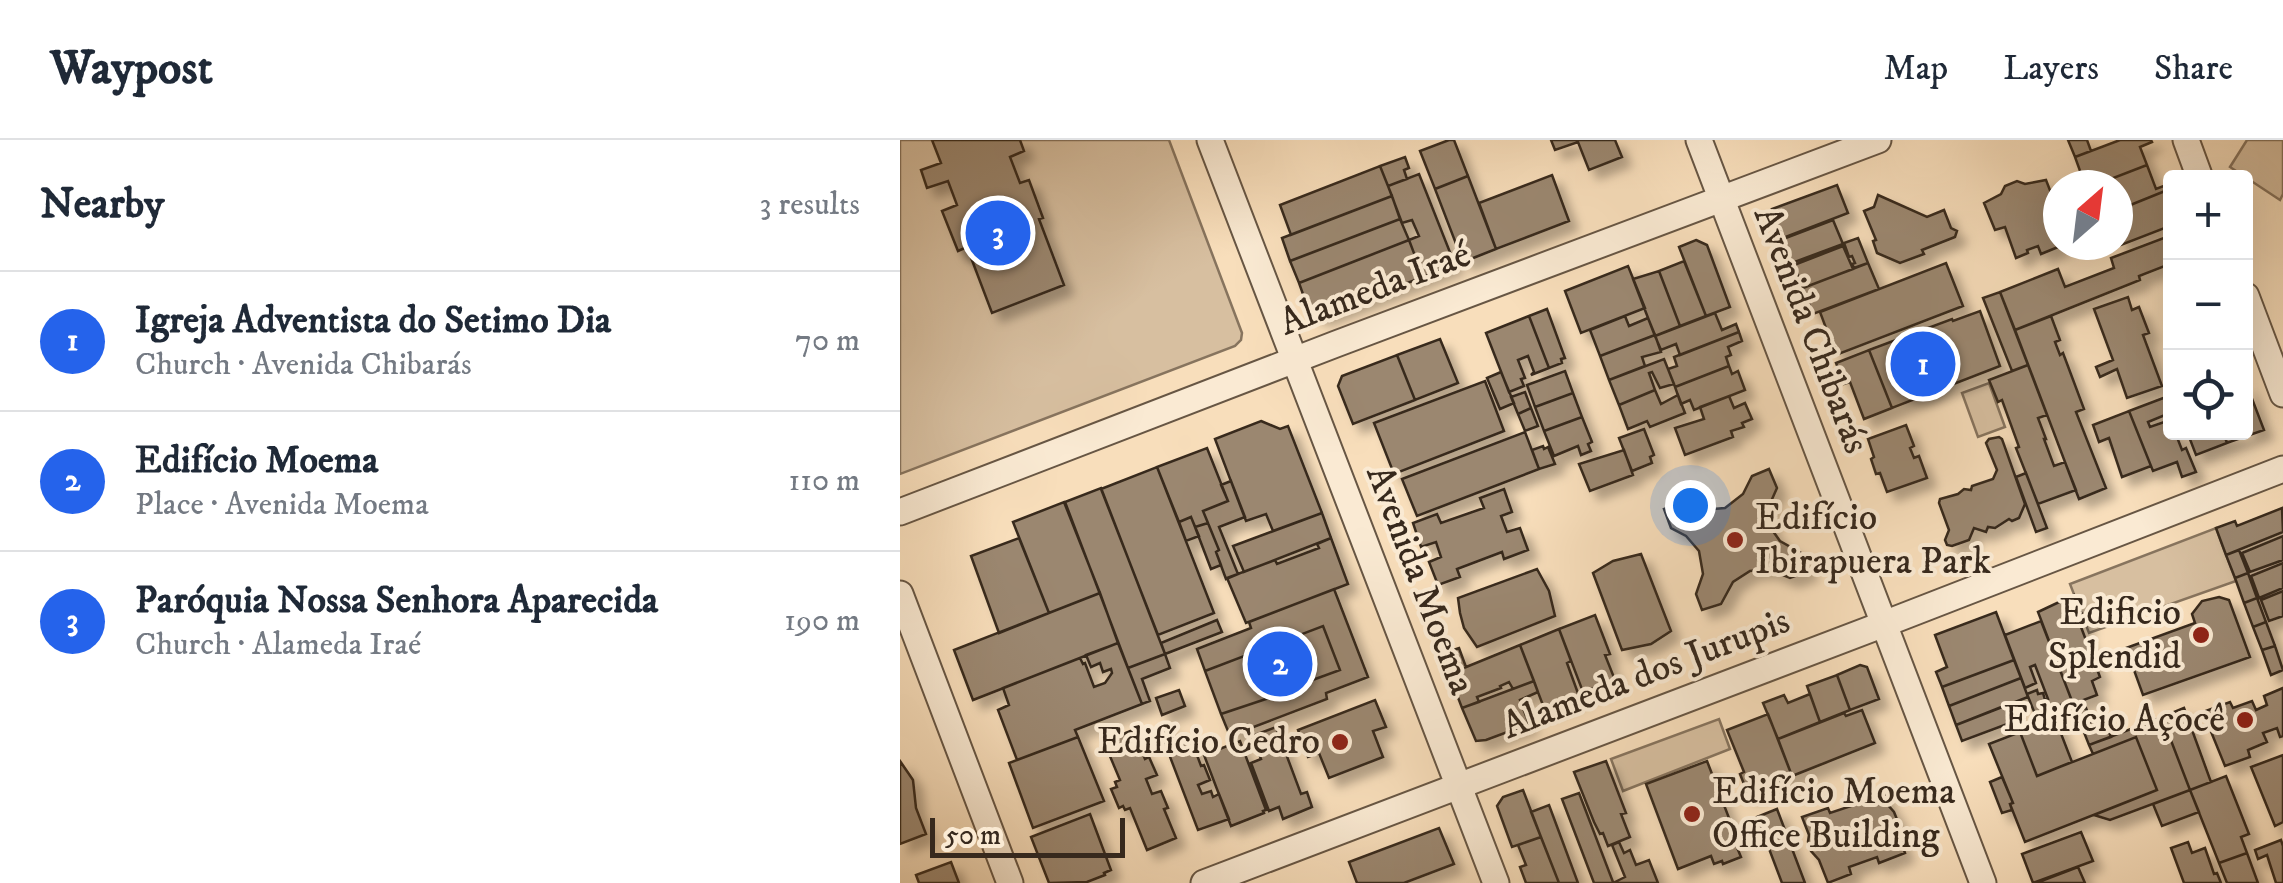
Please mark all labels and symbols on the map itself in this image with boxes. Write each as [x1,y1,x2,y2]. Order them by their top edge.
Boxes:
north arrow [2043,170,2133,260]
pin: 3 [966,196,1030,270]
street label: Avenida Chibarás [1742,200,1880,460]
street label: Alameda Iraé [1273,231,1478,347]
pin: 1 [1890,326,1956,402]
street label: Avenida Moema [1354,459,1486,701]
your location [1665,480,1716,531]
place label: Edifício Ibirapuera Park [1755,494,1991,586]
marker: Edifício Ibirapuera Park [1724,529,1746,551]
place label: Edificio Splendid [2048,589,2181,681]
street label: Alameda dos Jurupis [1495,597,1797,751]
marker: Edificio Splendid [2190,624,2212,646]
pin: 2 [1248,626,1312,702]
place label: Edifício Açocê [2004,696,2225,744]
marker: Edifício Açocê [2234,709,2256,731]
place label: Edifício Cedro [1097,718,1320,766]
marker: Edifício Cedro [1329,731,1351,753]
place label: Edifício Moema Office Building [1712,768,1955,860]
marker: Edifício Moema Office Building [1681,803,1703,825]
scale bar [930,813,1125,858]

